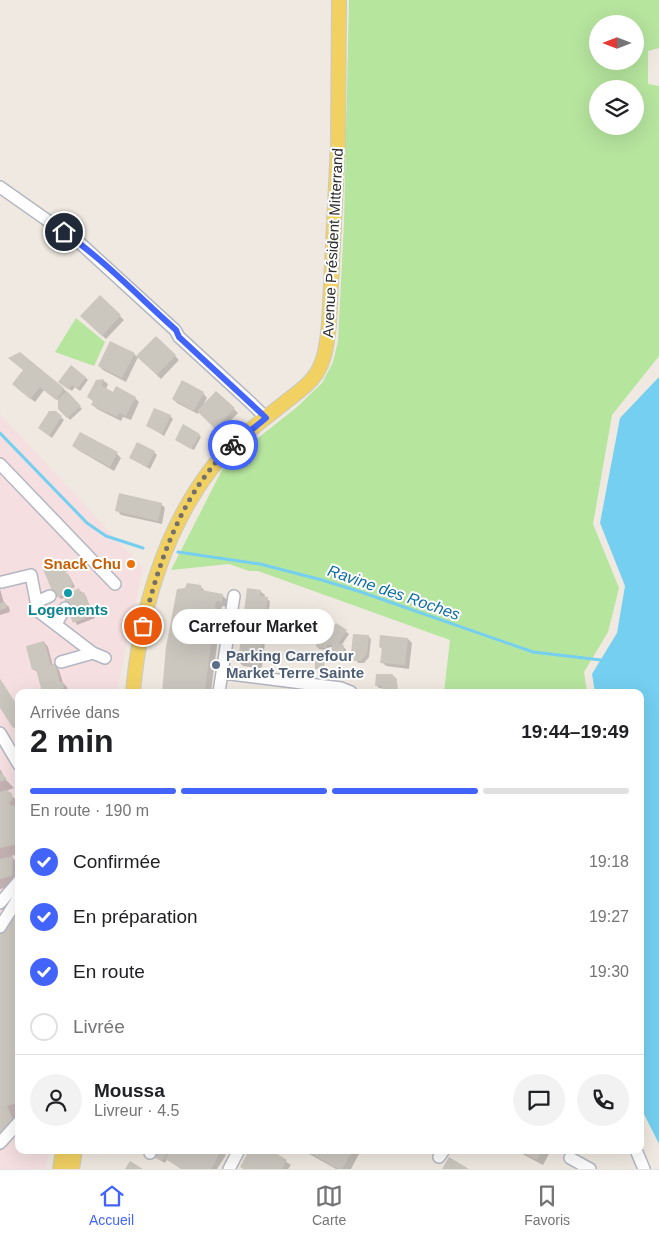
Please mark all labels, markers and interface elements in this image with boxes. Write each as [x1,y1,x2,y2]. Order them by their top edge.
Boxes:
north arrow [589,15,644,70]
map controls [589,15,644,135]
button: layers [589,80,644,135]
street label: Avenue Président Mitterrand [319,148,346,338]
pin [43,211,85,253]
icon: home [50,218,78,246]
courier [208,420,258,470]
icon: bike [219,431,247,459]
place label: Snack Chu [43,555,121,572]
marker: Snack Chu [125,558,137,570]
water label: Ravine des Roches [325,562,462,623]
marker: Logements [62,587,74,599]
place label: Logements [28,601,108,618]
pin [122,605,164,647]
callout: Carrefour Market [173,608,336,644]
icon: bag [129,612,157,640]
text: Carrefour Market [189,618,317,635]
place label: Parking Carrefour Market Terre Sainte [226,647,364,681]
marker: Parking Carrefour Market Terre Sainte [210,659,222,671]
text: Arrivée dans [30,704,120,721]
text: 19:44–19:49 [521,721,629,742]
text: 2 min [30,723,114,759]
text: En route · 190 m [30,802,149,819]
icon: check [30,848,58,876]
text: Confirmée [73,851,161,872]
text: 19:18 [589,853,629,870]
icon: check [30,903,58,931]
text: En préparation [73,906,198,927]
text: 19:27 [589,908,629,925]
icon: check [30,958,58,986]
text: En route [73,961,145,982]
text: 19:30 [589,963,629,980]
text: Livrée [73,1016,125,1037]
button: person [30,1074,82,1126]
button: chat [513,1074,565,1126]
button: phone [577,1074,629,1126]
text: Moussa [94,1080,165,1101]
text: Livreur · 4.5 [94,1102,179,1119]
tab: Accueil [89,1182,134,1228]
tab: Carte [312,1182,346,1228]
tab: Favoris [524,1182,570,1228]

